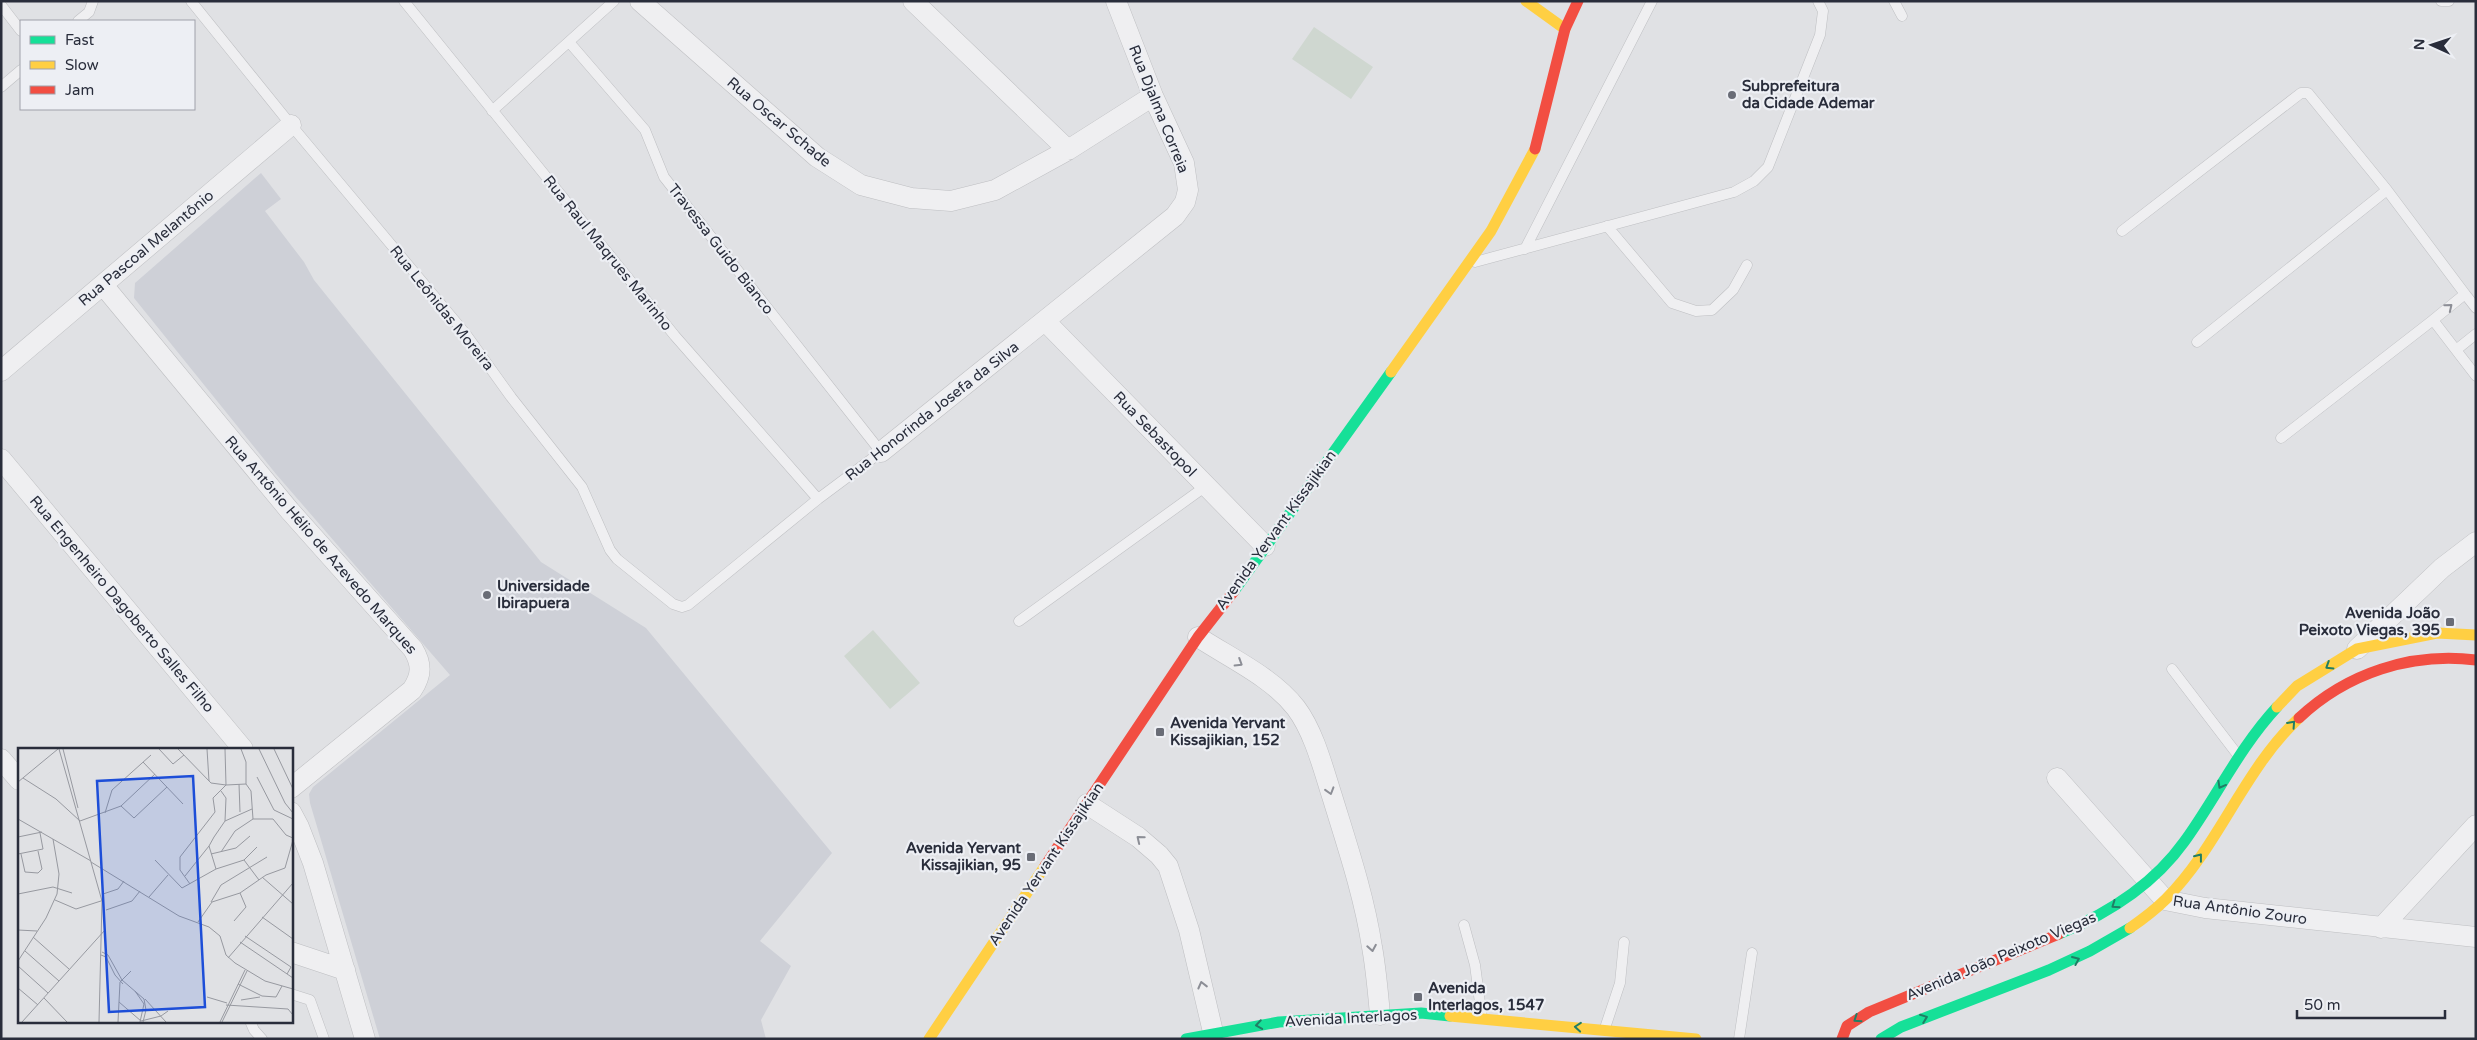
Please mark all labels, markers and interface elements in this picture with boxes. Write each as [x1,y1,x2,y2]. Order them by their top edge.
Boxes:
legend [20,20,195,110]
north arrow [2407,20,2457,70]
text: Fast [65,31,95,49]
text: N [2411,38,2428,50]
street label: Rua Djalma Correia [1125,42,1193,176]
text: Slow [65,56,99,74]
street label: Rua Oscar Schade [723,73,835,171]
place label: Subprefeitura da Cidade Ademar [1742,77,1875,112]
text: Jam [65,81,94,99]
marker: Subprefeitura da Cidade Ademar [1726,89,1738,101]
street label: Rua Raul Maqrues Marinho [540,172,676,334]
street label: Travessa Guido Bianco [664,180,778,318]
street label: Rua Pascoal Melantônio [75,186,217,310]
street label: Rua Leônidas Moreira [386,242,498,374]
one-way arrow [2443,304,2453,313]
street label: Rua Honorinda Josefa da Silva [842,338,1022,484]
street label: Rua Sebastopol [1110,387,1200,481]
street label: Rua Antônio Hélio de Azevedo Marques [221,432,421,658]
street label: Avenida Yervant Kissajikian [1212,447,1340,613]
street label: Rua Engenheiro Dagoberto Salles Filho [26,492,218,716]
place label: Universidade Ibirapuera [497,577,590,613]
marker: Universidade Ibirapuera [481,589,493,601]
place label: Avenida João Peixoto Viegas, 395 [2299,604,2440,640]
marker: Avenida João Peixoto Viegas, 395 [2444,616,2456,628]
one-way arrow [1233,657,1243,666]
one-way arrow [2325,660,2334,670]
place label: Avenida Yervant Kissajikian, 152 [1170,714,1286,750]
one-way arrow [2286,721,2295,730]
marker: Avenida Yervant Kissajikian, 152 [1154,726,1166,738]
inset map [18,748,292,1022]
street label: Avenida Yervant Kissajikian [985,779,1107,949]
one-way arrow [2217,779,2227,788]
one-way arrow [1325,786,1335,794]
one-way arrow [1137,836,1146,845]
place label: Avenida Yervant Kissajikian, 95 [906,839,1021,875]
marker: Avenida Yervant Kissajikian, 95 [1025,851,1037,863]
one-way arrow [2194,854,2202,863]
street label: Rua Antônio Zouro [2172,892,2308,928]
one-way arrow [2111,899,2121,908]
street label: Avenida João Peixoto Viegas [1903,908,2099,1004]
one-way arrow [1367,943,1377,952]
one-way arrow [2071,955,2080,966]
place label: Avenida Interlagos, 1547 [1428,979,1544,1015]
one-way arrow [1198,981,1208,989]
scale bar [2297,988,2444,1020]
marker: Avenida Interlagos, 1547 [1412,991,1424,1003]
text: 50 m [2304,996,2341,1014]
street label: Avenida Interlagos [1284,1006,1418,1030]
one-way arrow [1854,1013,1863,1022]
one-way arrow [1920,1014,1928,1024]
one-way arrow [1255,1020,1263,1030]
one-way arrow [1573,1021,1581,1032]

